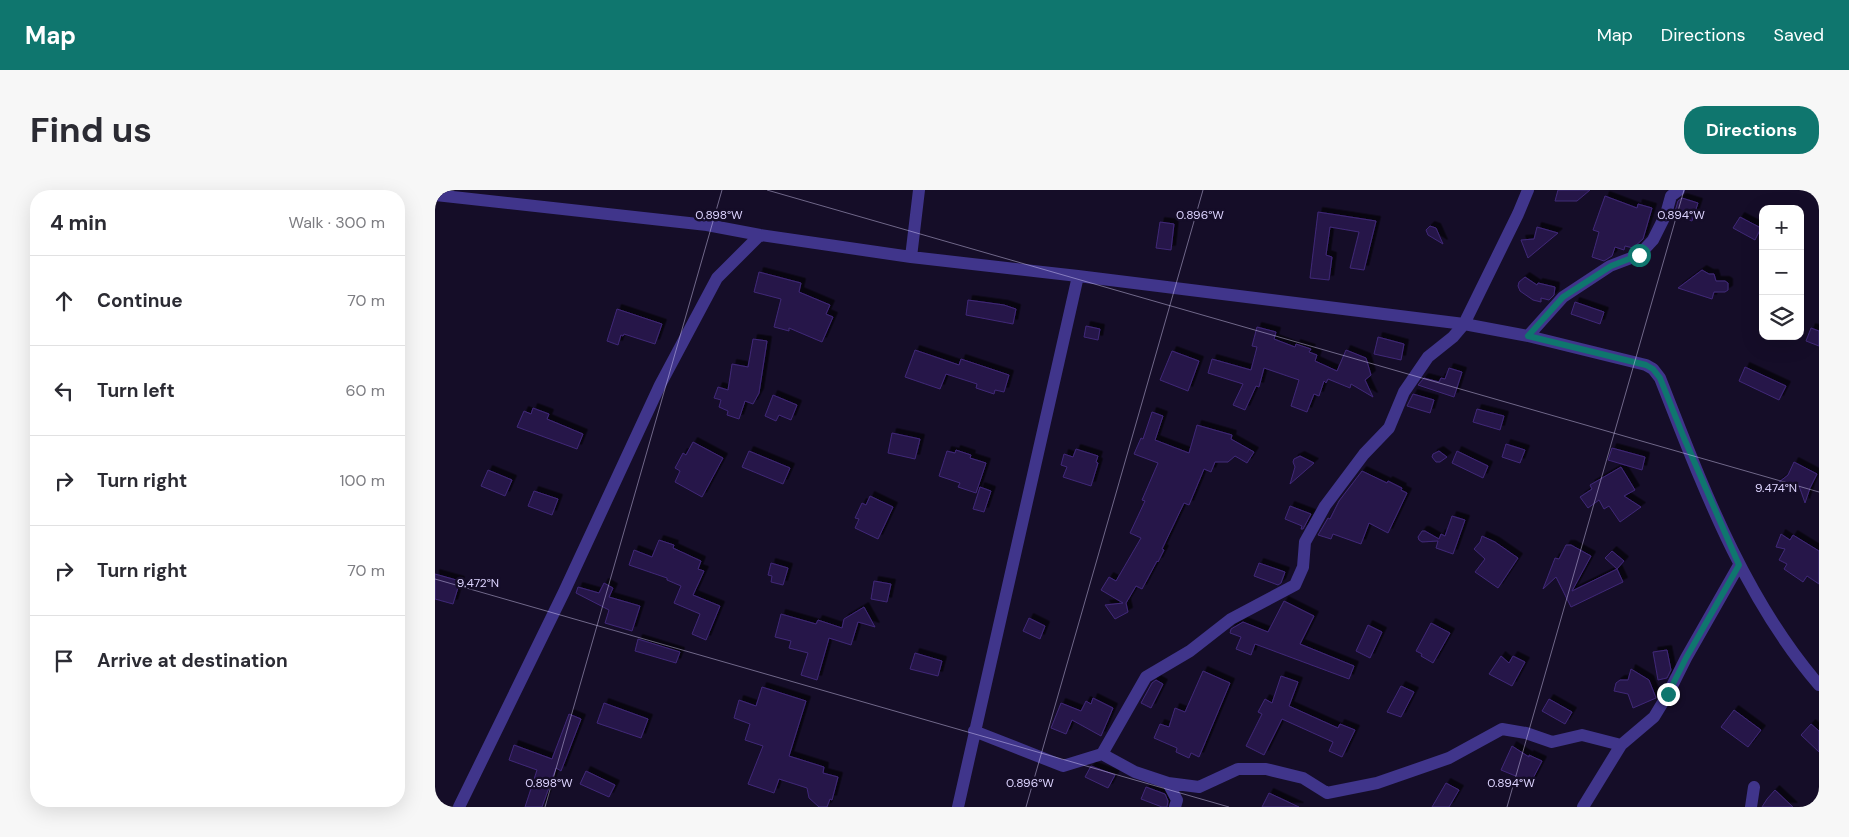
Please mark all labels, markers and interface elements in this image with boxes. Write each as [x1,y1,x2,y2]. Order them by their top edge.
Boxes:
text: Map [25,20,76,51]
text: Map [1597,23,1633,47]
text: Directions [1661,23,1746,47]
text: Saved [1774,23,1824,47]
button: Directions [1684,106,1819,154]
text: Find us [30,107,152,153]
map controls [1759,205,1804,340]
button: + [1759,205,1804,250]
text: 0.898°W [695,207,743,223]
text: 0.896°W [1176,207,1224,223]
text: 0.894°W [1657,207,1705,223]
text: 4 min [50,209,107,237]
text: Walk · 300 m [288,212,385,233]
route start [1628,244,1651,267]
button: − [1759,250,1804,295]
icon: ahead [50,287,78,315]
text: Continue [97,288,183,313]
text: 70 m [347,290,385,311]
button: layers [1759,295,1804,340]
icon: left [50,377,78,405]
text: Turn left [97,378,175,403]
text: 60 m [345,380,385,401]
icon: right [50,467,78,495]
text: Turn right [97,468,187,493]
text: 100 m [340,470,385,491]
text: 9.474°N [1755,480,1797,496]
icon: right [50,557,78,585]
text: Turn right [97,558,187,583]
text: 70 m [347,560,385,581]
text: 9.472°N [457,575,499,591]
icon: arrive [50,647,78,675]
text: Arrive at destination [97,648,288,673]
route end [1657,683,1680,706]
text: 0.898°W [525,775,573,791]
text: 0.896°W [1006,775,1054,791]
text: 0.894°W [1487,775,1535,791]

